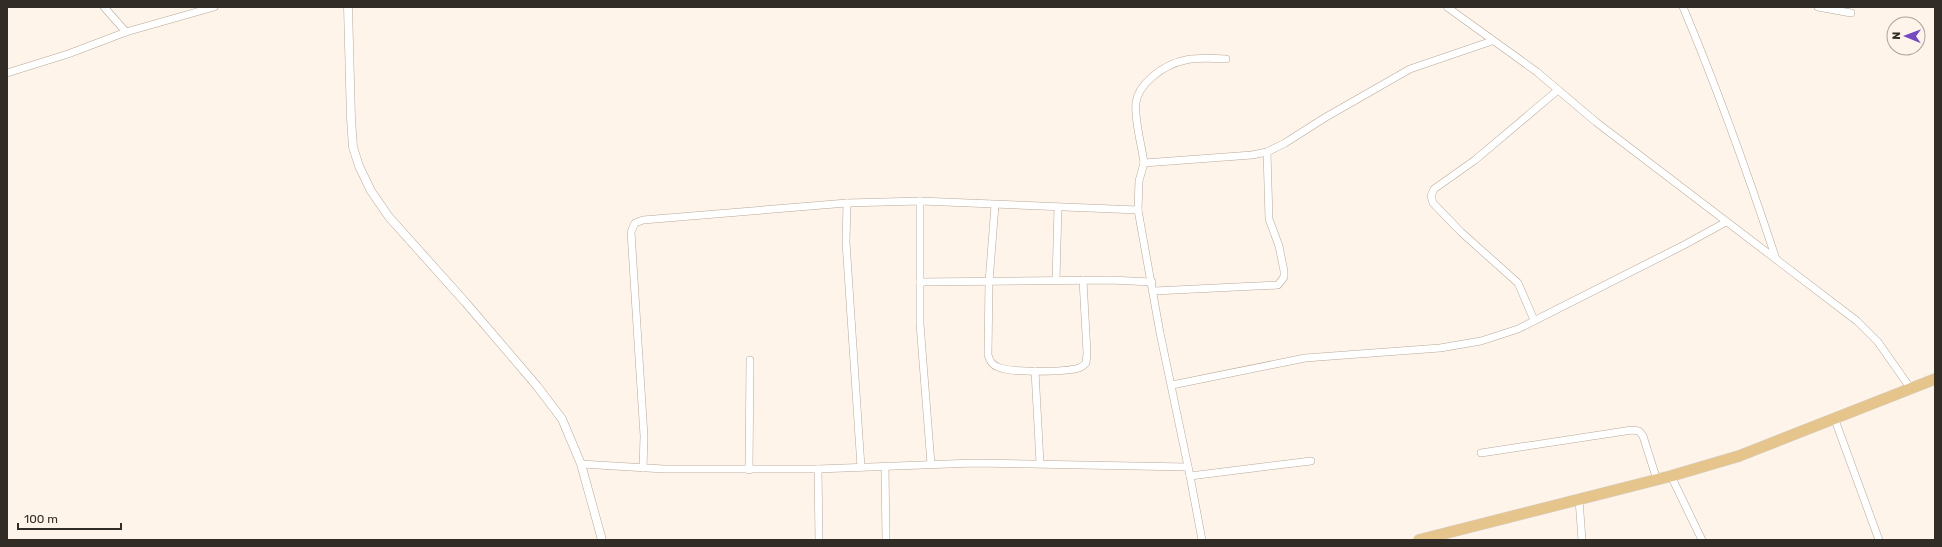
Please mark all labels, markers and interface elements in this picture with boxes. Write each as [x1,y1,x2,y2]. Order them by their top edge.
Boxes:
north arrow [1886,16,1926,56]
text: N [1890,32,1903,40]
scale bar [18,505,121,531]
text: 100 m [24,512,58,526]

